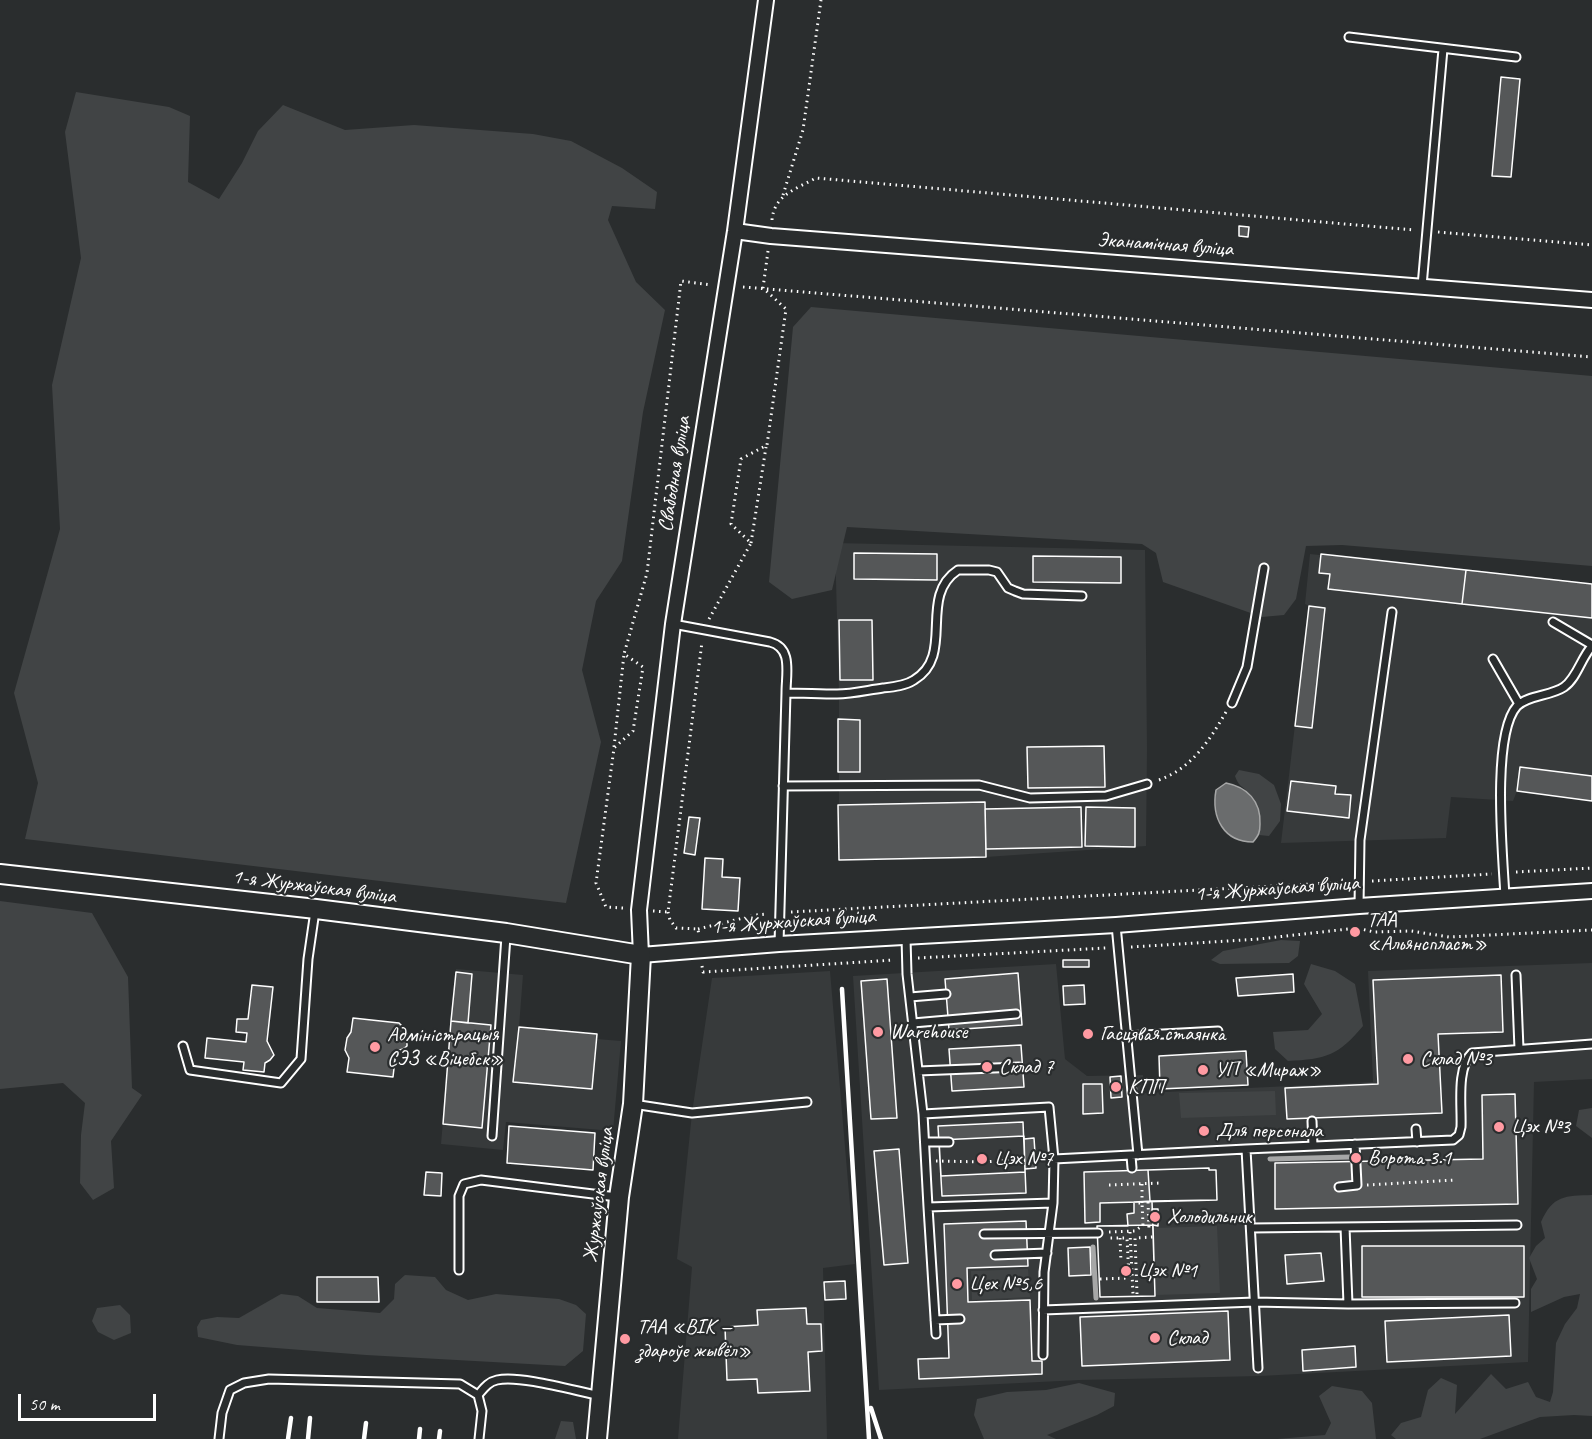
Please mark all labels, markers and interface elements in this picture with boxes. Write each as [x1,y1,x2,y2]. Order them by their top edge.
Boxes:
street label: Эканамічная вуліца [1096,228,1234,262]
street label: Свабодная вуліца [653,415,697,533]
street label: 1-я Журжаўская вуліца [231,864,397,910]
street label: 1-я Журжаўская вуліца [1194,871,1360,907]
street label: 1-я Журжаўская вуліца [710,904,876,940]
place label: ТАА «Альянспласт» [1367,907,1487,957]
marker: ТАА «Альянспласт» [1348,925,1362,939]
place label: Warehouse [890,1019,967,1045]
place label: Гасцявая стаянка [1100,1021,1225,1047]
place label: Адміністрацыя СЭЗ «Віцебск» [387,1022,504,1072]
marker: Warehouse [871,1025,885,1039]
marker: Гасцявая стаянка [1081,1027,1095,1041]
marker: Адміністрацыя СЭЗ «Віцебск» [368,1040,382,1054]
place label: Склад №3 [1420,1046,1492,1072]
marker: Склад №3 [1401,1052,1415,1066]
place label: Склад 7 [999,1054,1054,1080]
place label: УП «Мираж» [1215,1057,1322,1083]
marker: Склад 7 [980,1060,994,1074]
marker: УП «Мираж» [1196,1063,1210,1077]
place label: КПП [1128,1074,1164,1100]
marker: КПП [1109,1080,1123,1094]
place label: Цэх №3 [1511,1114,1570,1140]
place label: Для персонала [1216,1118,1322,1144]
marker: Цэх №3 [1492,1120,1506,1134]
marker: Для персонала [1197,1124,1211,1138]
street label: Журжаўская вуліца [578,1126,620,1264]
place label: Ворота 3.1 [1368,1145,1452,1171]
place label: Цэх №7 [994,1146,1053,1172]
marker: Ворота 3.1 [1349,1151,1363,1165]
marker: Цэх №7 [975,1152,989,1166]
place label: Холодильник [1167,1204,1252,1230]
marker: Холодильник [1148,1210,1162,1224]
place label: Цэх №1 [1138,1258,1197,1284]
marker: Цэх №1 [1119,1264,1133,1278]
place label: Цех №5,6 [969,1271,1042,1297]
marker: Цех №5,6 [950,1277,964,1291]
place label: ТАА «ВІК — здароўе жывёл» [637,1314,751,1364]
place label: Склад [1167,1325,1207,1351]
marker: Склад [1148,1331,1162,1345]
marker: ТАА «ВІК — здароўе жывёл» [618,1332,632,1346]
scale bar [21,1382,159,1420]
text: 50 m [29,1393,60,1415]

